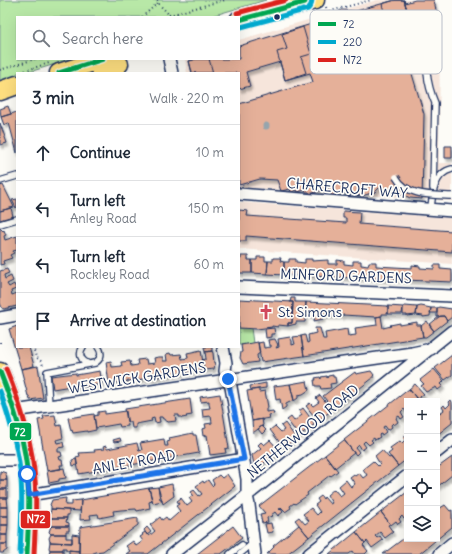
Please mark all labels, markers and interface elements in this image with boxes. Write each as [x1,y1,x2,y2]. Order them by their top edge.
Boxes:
legend [310,10,442,74]
unlabelled marker [272,12,282,22]
search box [16,16,240,60]
text: 72 [343,17,354,31]
icon: search [30,27,52,49]
text: Search here [62,29,143,48]
text: 220 [343,35,362,49]
text: N72 [343,53,362,67]
text: 3 min [32,87,74,109]
text: Walk · 220 m [149,90,224,107]
icon: ahead [32,142,54,164]
text: Continue [70,143,131,162]
text: 10 m [196,144,224,161]
street label: CHARECROFT WAY [286,174,408,202]
text: Turn left [70,191,125,210]
icon: left [32,198,54,220]
text: 150 m [188,200,224,217]
text: Anley Road [70,210,137,227]
text: Turn left [70,247,125,266]
icon: left [32,254,54,276]
text: 60 m [193,256,224,273]
street label: MINFORD GARDENS [280,265,412,287]
text: Rockley Road [70,266,150,283]
church icon: St. Simons [257,303,275,321]
place label: St. Simons [278,303,342,321]
icon: arrive [32,310,54,332]
text: Arrive at destination [70,311,206,330]
street label: WESTWICK GARDENS [67,358,207,398]
route end [219,370,237,388]
street label: NETHERWOOD ROAD [243,380,363,482]
map controls [404,398,440,542]
button: + [404,398,440,434]
line badge: 72 [9,422,32,441]
text: 72 [14,425,26,439]
button: − [404,434,440,470]
street label: ANLEY ROAD [91,446,177,478]
route start [18,465,36,483]
button: locate [404,470,440,506]
button: layers [404,506,440,542]
line badge: N72 [20,510,51,529]
text: N72 [26,512,46,526]

